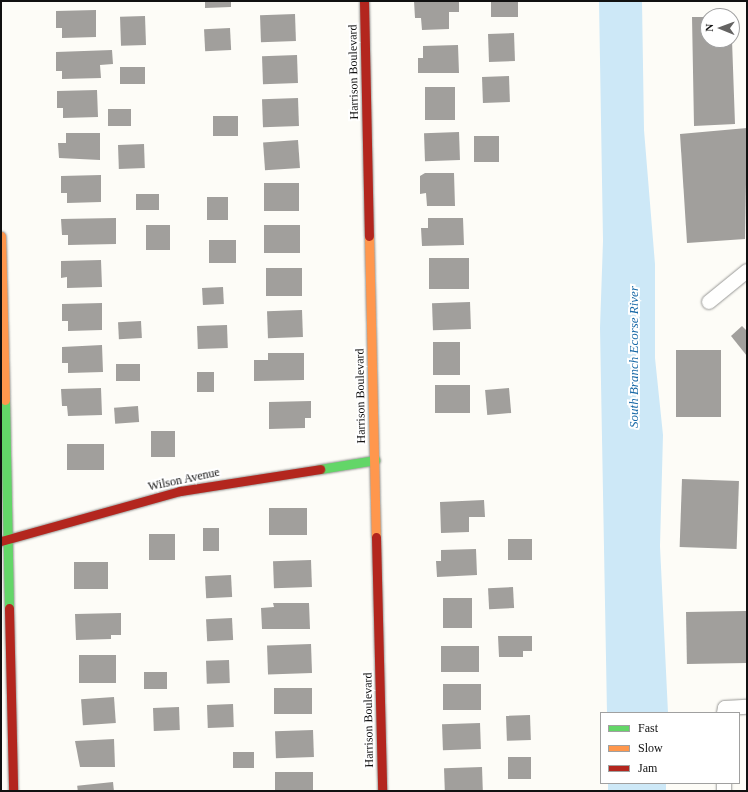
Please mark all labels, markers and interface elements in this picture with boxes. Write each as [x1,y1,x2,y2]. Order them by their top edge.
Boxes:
north arrow [700,8,740,48]
street label: Harrison Boulevard [346,24,362,120]
text: N [703,24,715,32]
water label: South Branch Ecorse River [626,286,642,428]
street label: Harrison Boulevard [353,348,369,444]
street label: Wilson Avenue [147,465,221,495]
street label: Harrison Boulevard [361,672,377,768]
legend [600,712,740,784]
text: Fast [638,721,658,735]
text: Slow [638,741,663,755]
text: Jam [638,761,657,775]

